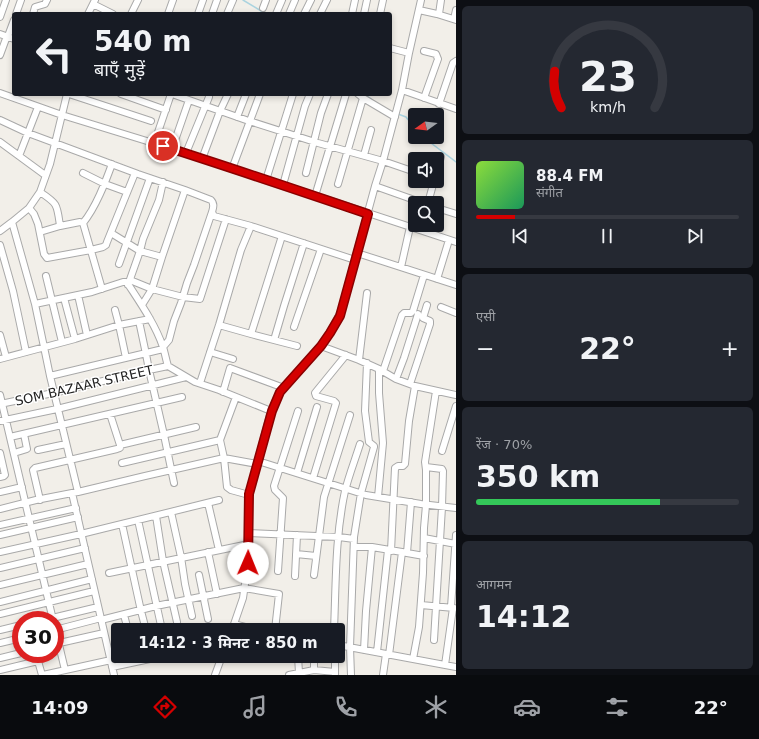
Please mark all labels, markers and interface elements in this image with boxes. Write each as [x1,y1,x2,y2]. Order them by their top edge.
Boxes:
text: 540 m [94,25,191,58]
icon: left [28,28,80,80]
text: 23 [579,52,636,101]
text: बाएँ मुड़ें [94,59,145,80]
text: km/h [589,98,626,114]
north arrow [408,108,444,144]
map controls [408,108,444,232]
pin [146,129,180,163]
icon: arrive [152,135,174,157]
button: sound [408,152,444,188]
text: 88.4 FM [536,167,603,185]
text: संगीत [536,185,563,200]
button: search [408,196,444,232]
icon: previous [509,225,531,247]
icon: pause [596,225,618,247]
icon: next [684,225,706,247]
text: एसी [476,309,495,324]
text: 22° [579,331,636,366]
text: − [476,336,494,361]
text: + [721,336,739,361]
street label: SOM BAZAAR STREET [14,362,155,409]
text: रेंज · 70% [476,437,532,452]
text: 350 km [476,459,600,494]
position arrow [227,542,269,584]
text: आगमन [476,577,512,592]
text: 14:12 [476,599,572,634]
speed limit sign: 30 [12,611,64,663]
text: 14:12 · 3 मिनट · 850 m [138,634,318,652]
icon: directions [151,693,179,721]
icon: music [241,693,269,721]
icon: phone [332,693,360,721]
icon: climate [422,693,450,721]
icon: car [513,693,541,721]
icon: filters [603,693,631,721]
text: 14:09 [31,697,89,718]
text: 22° [694,697,728,718]

